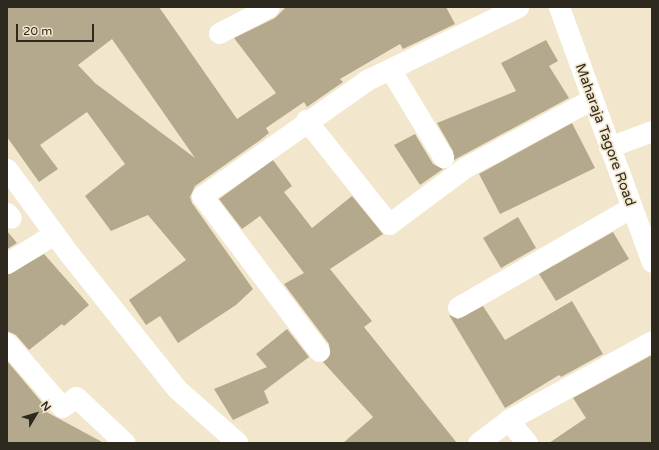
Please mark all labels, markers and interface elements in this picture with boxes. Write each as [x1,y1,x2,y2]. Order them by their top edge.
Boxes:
scale bar [18,16,96,42]
text: 20 m [23,24,52,38]
street label: Maharaja Tagore Road [571,61,639,209]
north arrow [16,394,56,434]
text: N [38,399,54,414]

